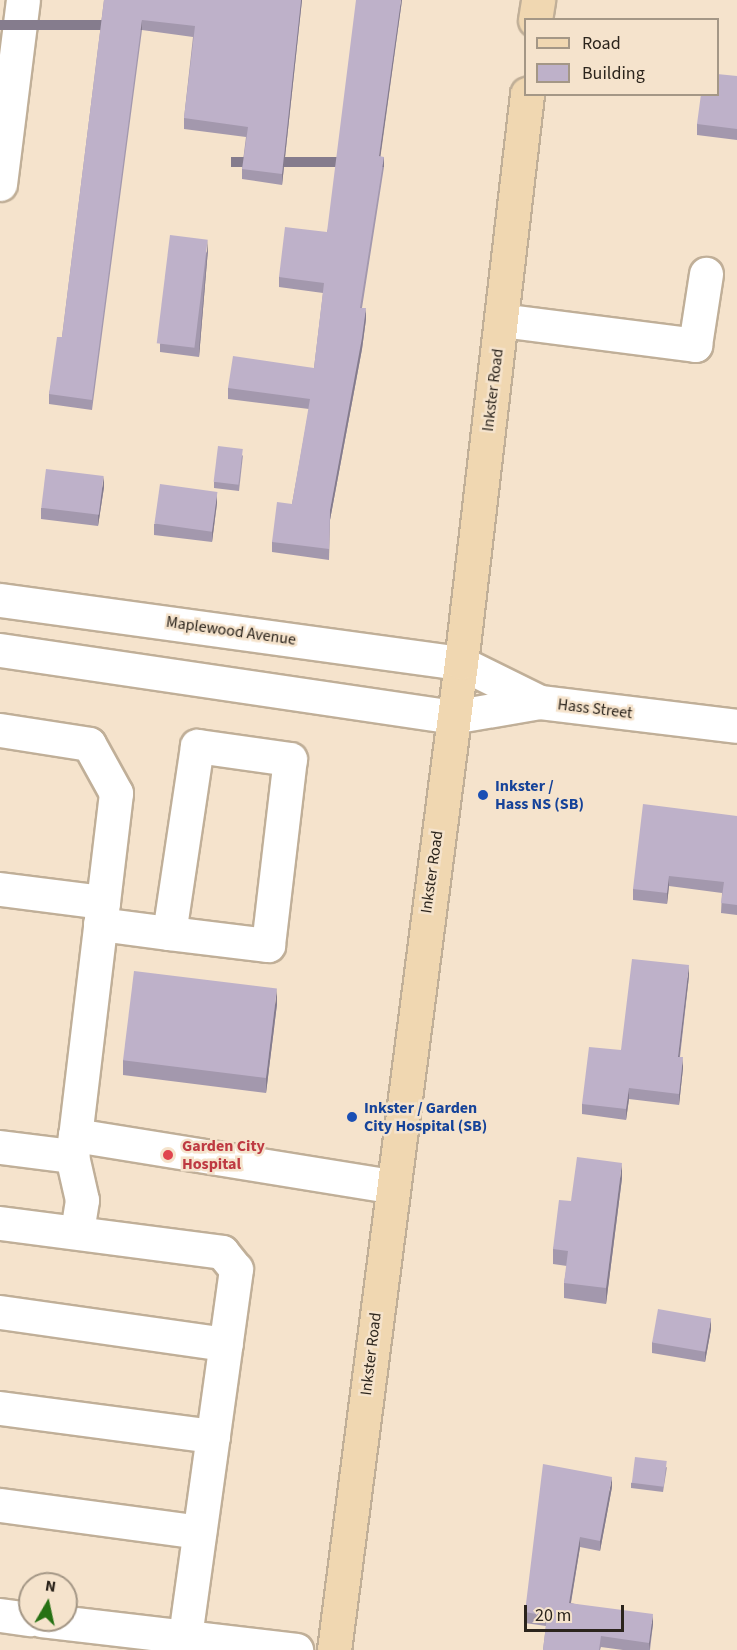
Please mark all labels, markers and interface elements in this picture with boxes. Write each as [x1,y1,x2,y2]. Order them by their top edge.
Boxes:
legend [524,18,719,96]
text: Road [582,31,621,56]
text: Building [582,61,645,86]
street label: Inkster Road [478,347,508,433]
street label: Maplewood Avenue [165,612,297,650]
street label: Hass Street [557,695,633,723]
place label: Inkster / Hass NS (SB) [495,776,584,814]
marker: Inkster / Hass NS (SB) [476,788,490,802]
street label: Inkster Road [417,829,447,915]
place label: Inkster / Garden City Hospital (SB) [364,1098,487,1136]
marker: Inkster / Garden City Hospital (SB) [345,1110,359,1124]
place label: Garden City Hospital [182,1136,265,1174]
marker: Garden City Hospital [159,1146,177,1164]
street label: Inkster Road [356,1311,386,1397]
north arrow [18,1572,78,1632]
text: N [44,1574,57,1598]
scale bar [527,1593,628,1631]
text: 20 m [535,1603,571,1628]

